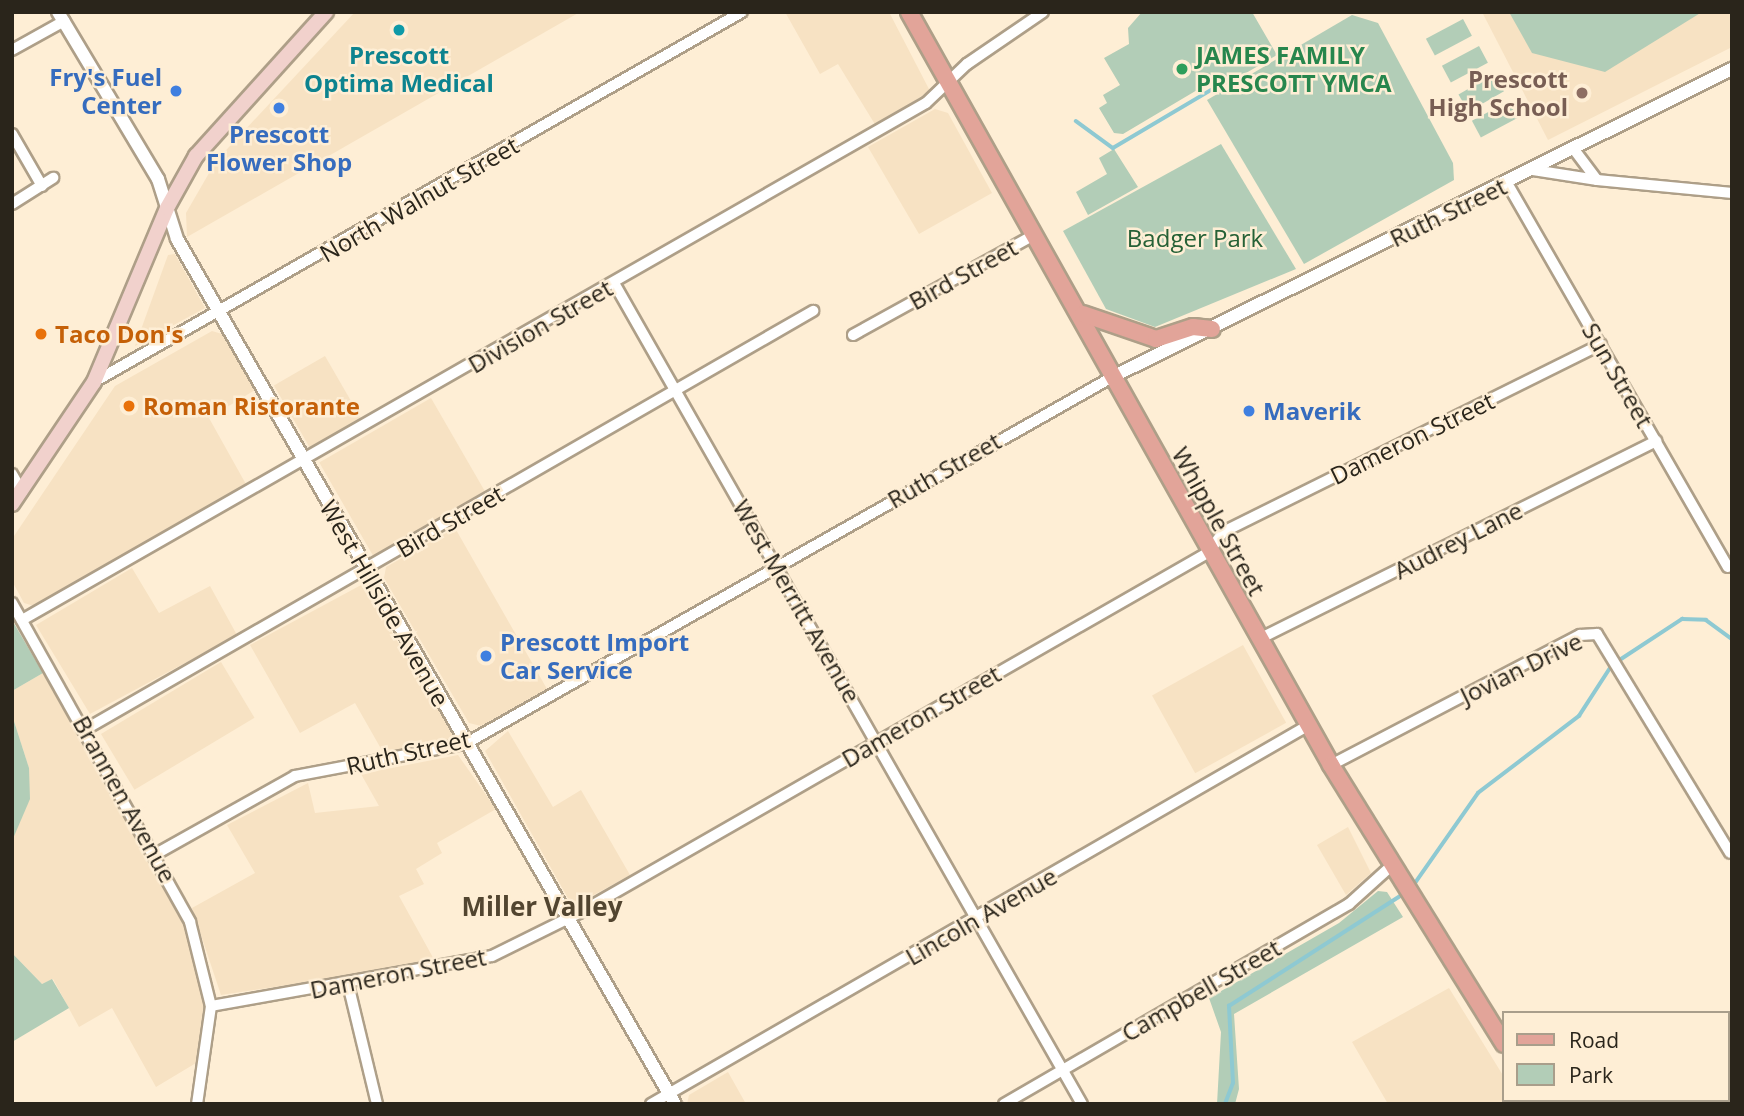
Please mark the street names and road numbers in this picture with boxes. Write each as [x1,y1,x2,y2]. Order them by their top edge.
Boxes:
street label: North Walnut Street [315,130,523,268]
street label: Ruth Street [1385,171,1511,253]
street label: Bird Street [904,232,1022,316]
street label: Division Street [463,273,617,379]
street label: Sun Street [1577,318,1659,432]
street label: Dameron Street [1325,386,1499,490]
street label: Ruth Street [882,426,1006,514]
street label: Whipple Street [1166,442,1272,600]
street label: Bird Street [391,479,509,563]
street label: West Merritt Avenue [727,494,867,708]
street label: West Hillside Avenue [314,495,456,711]
street label: Audrey Lane [1389,495,1527,585]
street label: Jovian Drive [1455,626,1587,710]
street label: Dameron Street [836,659,1006,773]
street label: Brannen Avenue [67,711,183,887]
street label: Ruth Street [343,724,473,780]
street label: Lincoln Avenue [900,861,1062,971]
street label: Campbell Street [1116,933,1286,1047]
street label: Dameron Street [308,942,488,1004]

